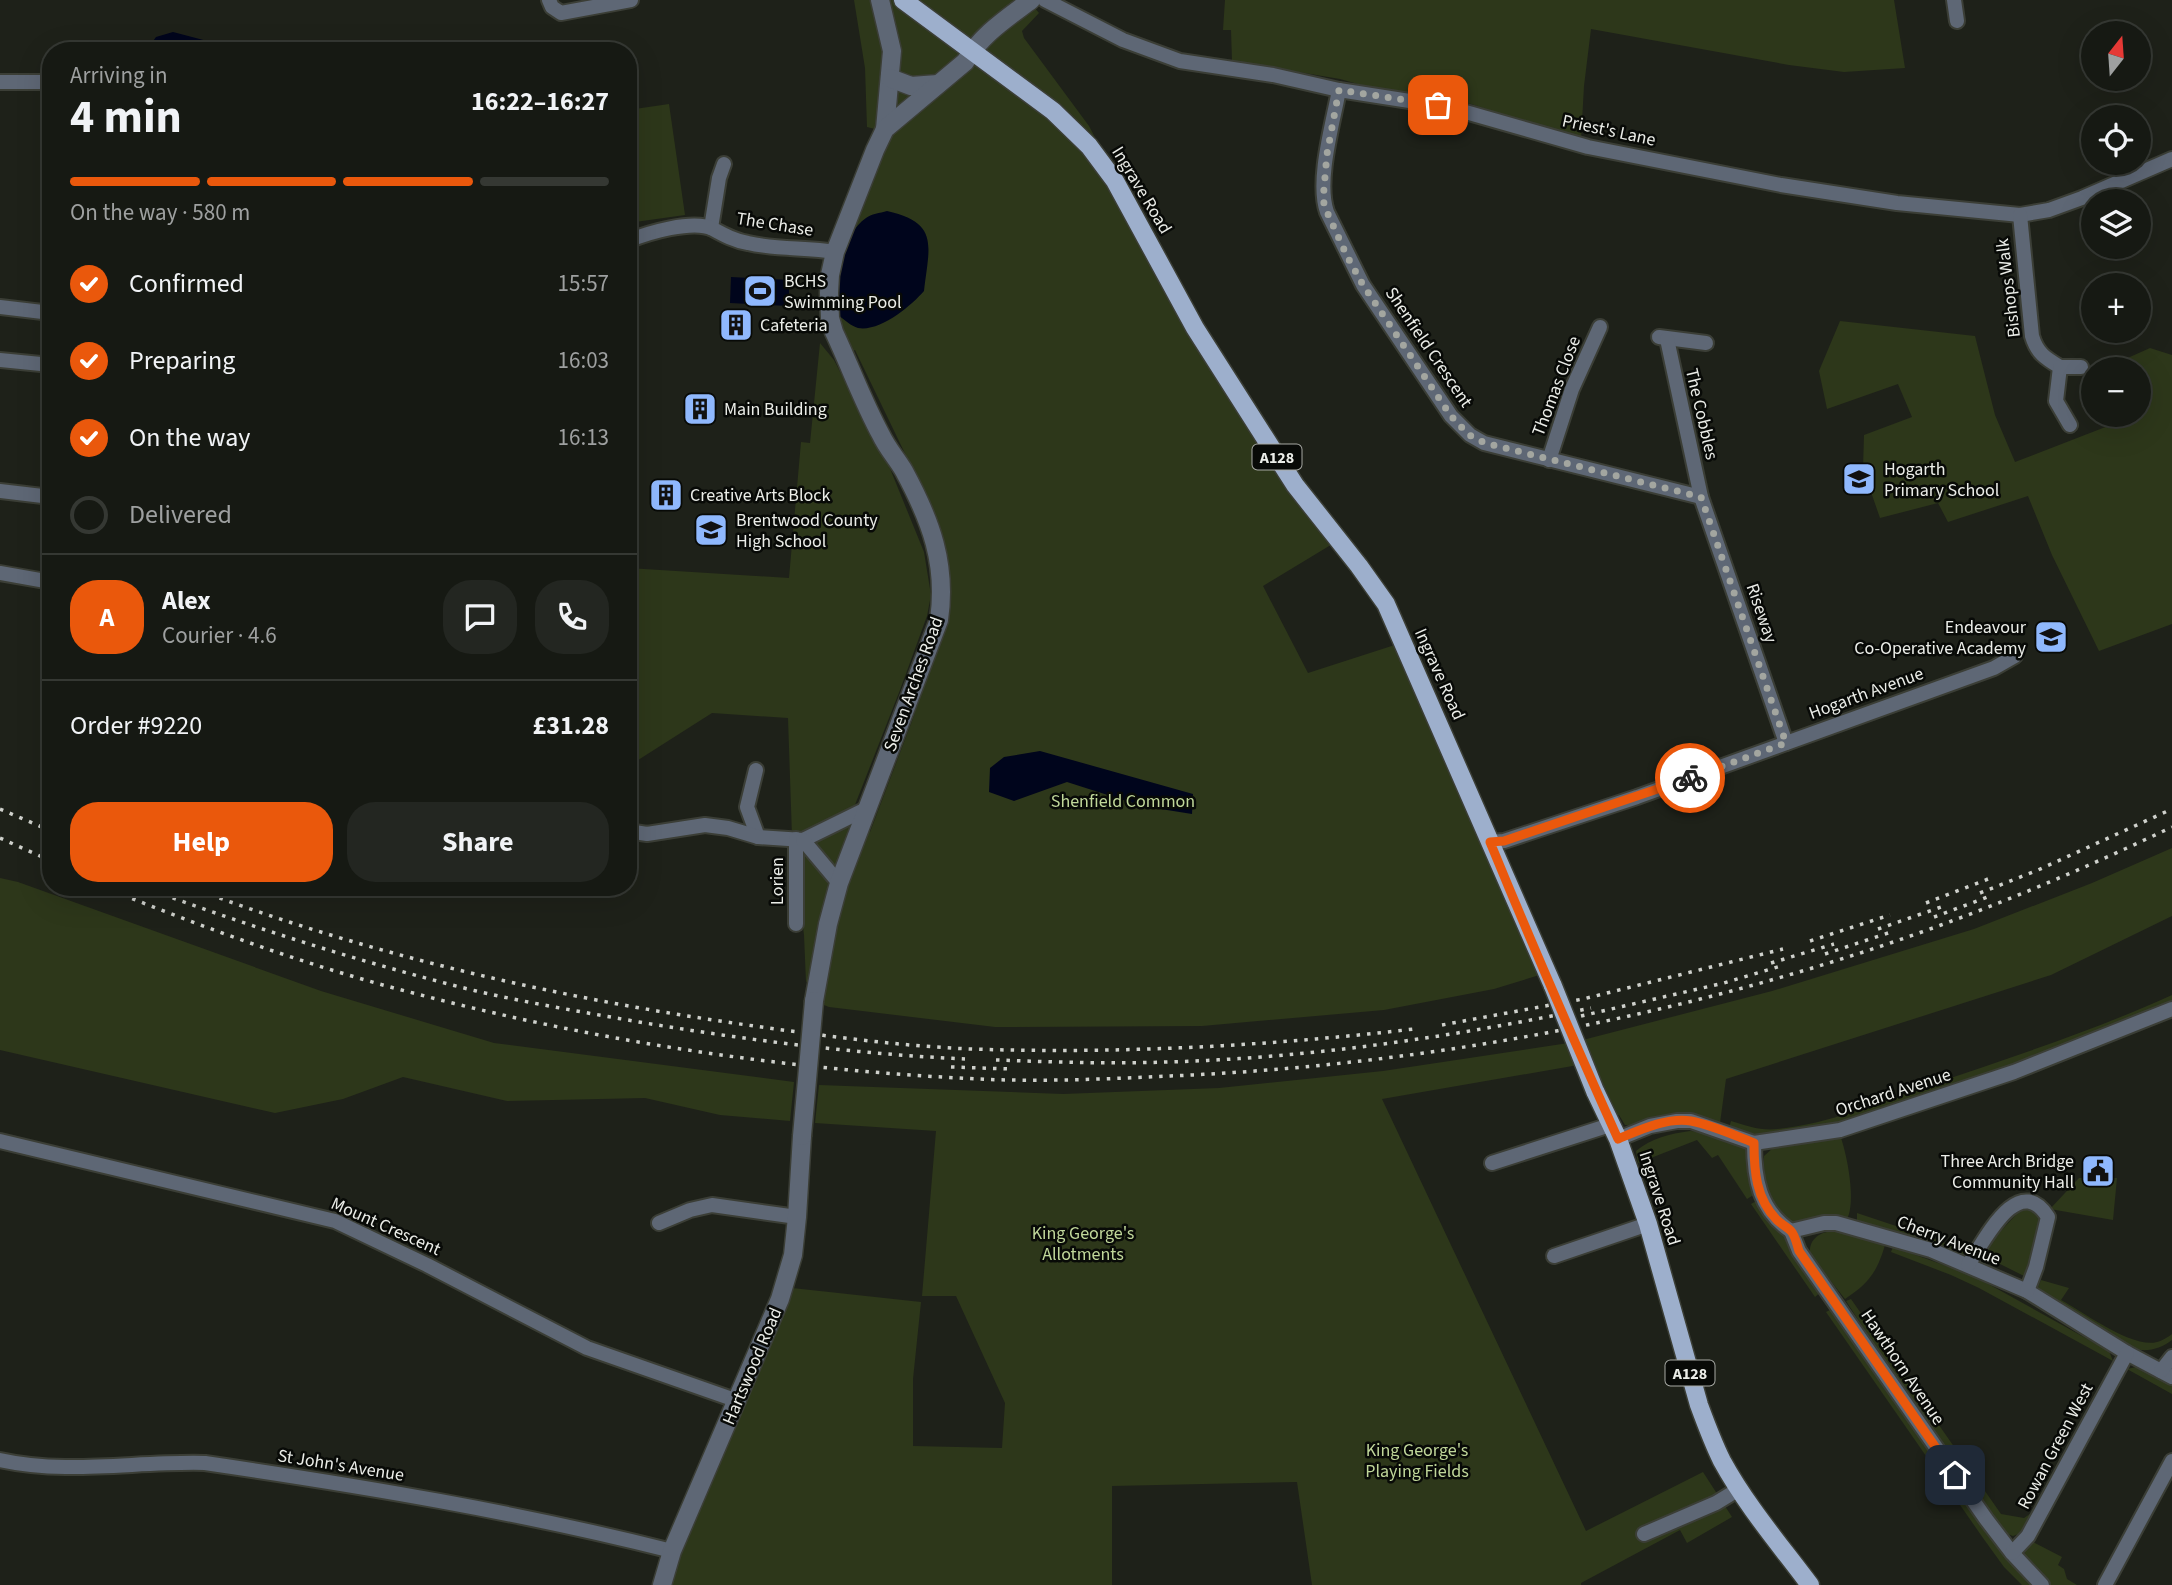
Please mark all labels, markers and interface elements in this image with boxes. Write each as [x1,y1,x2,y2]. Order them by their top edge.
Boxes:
north arrow [2081,21,2151,91]
map controls [2081,21,2151,427]
text: Arriving in [70,59,168,92]
pin [1408,75,1468,135]
text: 16:22–16:27 [471,83,609,120]
text: 4 min [70,85,182,150]
icon: bag [1419,86,1457,124]
button: locate [2081,105,2151,175]
street label: Priest's Lane [1560,108,1658,153]
street label: Ingrave Road [1106,142,1178,239]
button: layers [2081,189,2151,259]
text: On the way · 580 m [70,196,250,229]
street label: The Chase [735,206,815,243]
street label: Bishops Walk [1990,237,2027,339]
icon: check [70,265,108,303]
text: Confirmed [129,265,244,302]
text: 15:57 [558,267,609,300]
place label: BCHS Swimming Pool [784,269,902,315]
sports icon: BCHS Swimming Pool [741,272,779,310]
button: + [2081,273,2151,343]
street label: Shenfield Crescent [1379,282,1478,412]
building icon: Cafeteria [717,306,755,344]
place label: Cafeteria [760,313,828,338]
street label: Thomas Close [1526,332,1587,440]
icon: check [70,342,108,380]
text: Preparing [129,342,235,379]
text: 16:03 [558,344,609,377]
button: − [2081,357,2151,427]
street label: The Cobbles [1679,366,1724,462]
building icon: Main Building [681,390,719,428]
place label: Main Building [724,397,827,422]
icon: check [70,419,108,457]
text: On the way [129,419,250,456]
text: 16:13 [558,421,609,454]
road number: A128 [1252,445,1302,470]
place label: Hogarth Primary School [1884,457,1999,503]
school or university icon: Hogarth Primary School [1840,460,1878,498]
building icon: Creative Arts Block [647,476,685,514]
place label: Creative Arts Block [690,483,830,508]
text: Delivered [129,496,232,533]
place label: Brentwood County High School [736,508,878,554]
school or university icon: Brentwood County High School [692,511,730,549]
button: chat [443,580,517,654]
button: phone [535,580,609,654]
street label: Riseway [1740,580,1784,647]
text: Alex [162,582,211,619]
text: A [100,599,114,636]
street label: Seven Arches Road [877,613,949,755]
place label: Endeavour Co-Operative Academy [1854,615,2027,661]
school or university icon: Endeavour Co-Operative Academy [2032,618,2070,656]
text: Courier · 4.6 [162,619,277,652]
street label: Ingrave Road [1408,624,1471,724]
street label: Hogarth Avenue [1805,661,1927,726]
text: Order #9220 [70,707,202,744]
text: £31.28 [533,707,609,744]
courier [1655,743,1725,813]
icon: bike [1671,759,1709,797]
park label: Shenfield Common [1051,789,1195,814]
button: Help [70,802,333,882]
button: Share [347,802,609,882]
street label: Lorien [765,857,790,905]
street label: Orchard Avenue [1832,1062,1954,1123]
street label: Ingrave Road [1632,1148,1687,1249]
place label: Three Arch Bridge Community Hall [1941,1149,2074,1195]
public building icon: Three Arch Bridge Community Hall [2079,1152,2117,1190]
street label: Mount Crescent [327,1191,445,1262]
street label: Cherry Avenue [1893,1209,2004,1272]
park label: King George's Allotments [1032,1221,1134,1267]
street label: Hartswood Road [717,1304,788,1429]
street label: Hawthorn Avenue [1855,1305,1951,1430]
road number: A128 [1666,1360,1714,1386]
street label: Rowan Green West [2012,1379,2099,1514]
park label: King George's Playing Fields [1365,1438,1469,1484]
street label: St John's Avenue [276,1443,406,1488]
pin [1925,1445,1985,1505]
icon: home [1936,1456,1974,1494]

